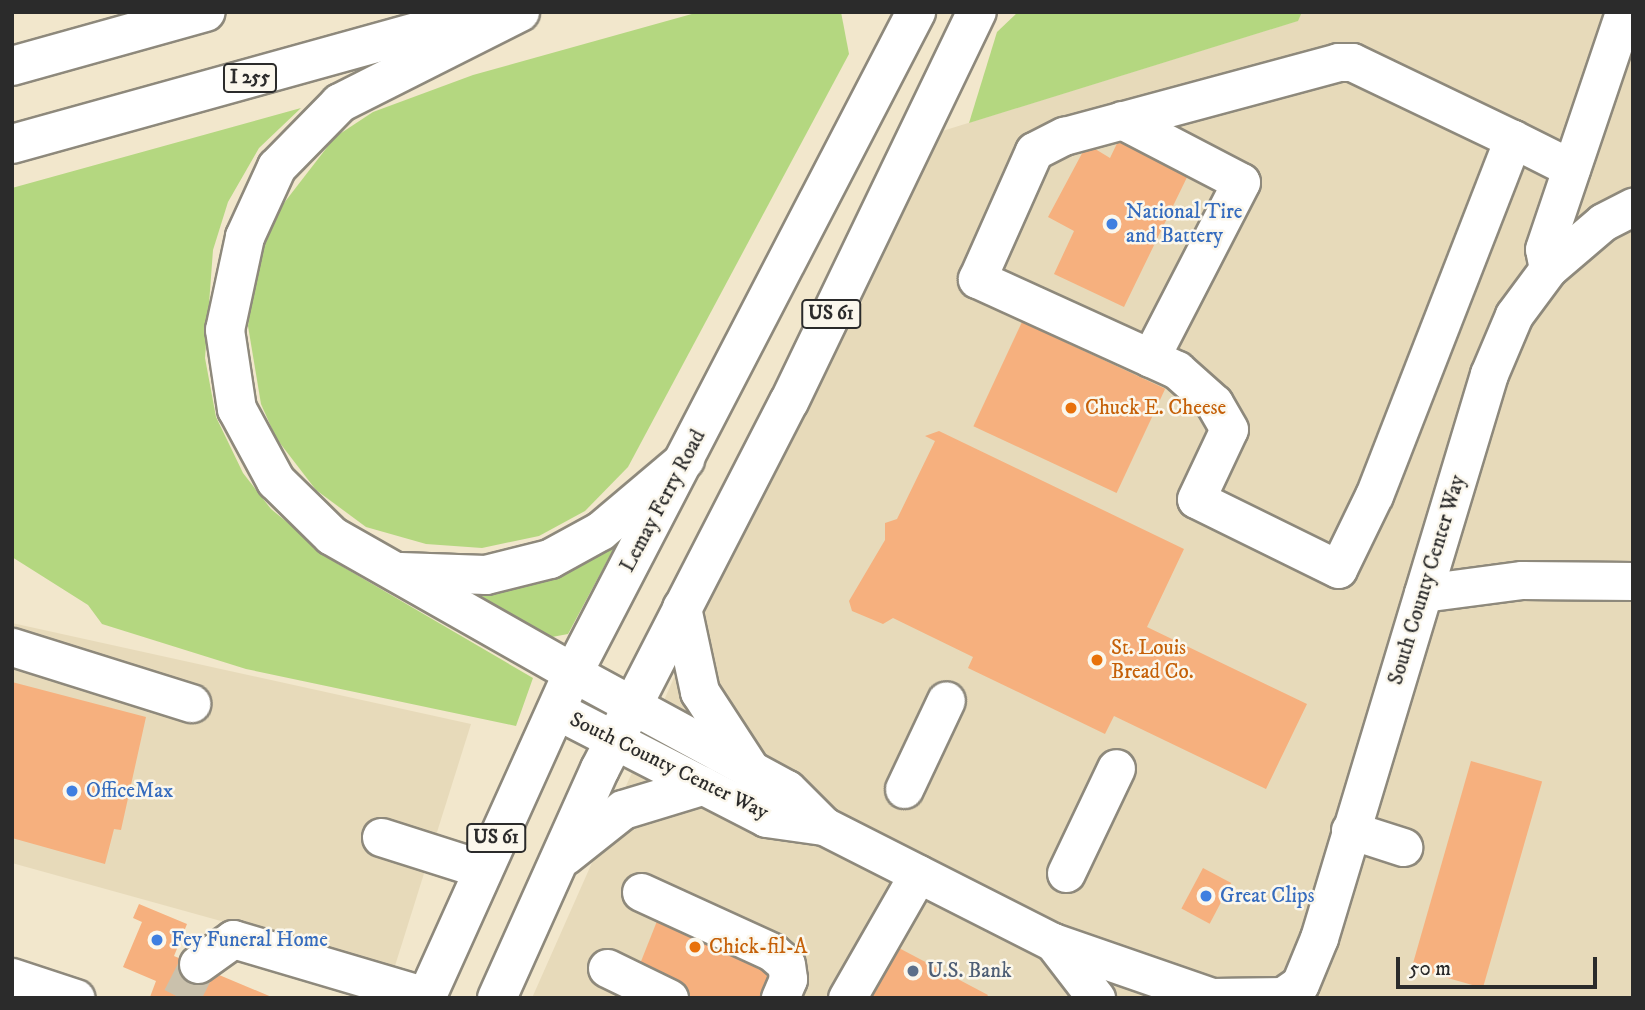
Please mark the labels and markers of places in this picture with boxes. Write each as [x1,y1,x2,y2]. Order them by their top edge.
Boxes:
place label: National Tire and Battery [1126,199,1242,249]
marker: National Tire and Battery [1104,216,1120,232]
place label: Chuck E. Cheese [1085,395,1226,421]
marker: Chuck E. Cheese [1063,400,1079,416]
place label: St. Louis Bread Co. [1111,635,1194,685]
marker: St. Louis Bread Co. [1089,652,1105,668]
place label: OfficeMax [86,778,173,804]
marker: OfficeMax [64,783,80,799]
place label: Great Clips [1220,883,1315,909]
marker: Great Clips [1198,888,1214,904]
place label: Fey Funeral Home [171,927,328,953]
marker: Fey Funeral Home [149,932,165,948]
place label: Chick-fil-A [709,934,807,960]
marker: Chick-fil-A [687,939,703,955]
place label: U.S. Bank [927,958,1012,984]
marker: U.S. Bank [905,963,921,979]

